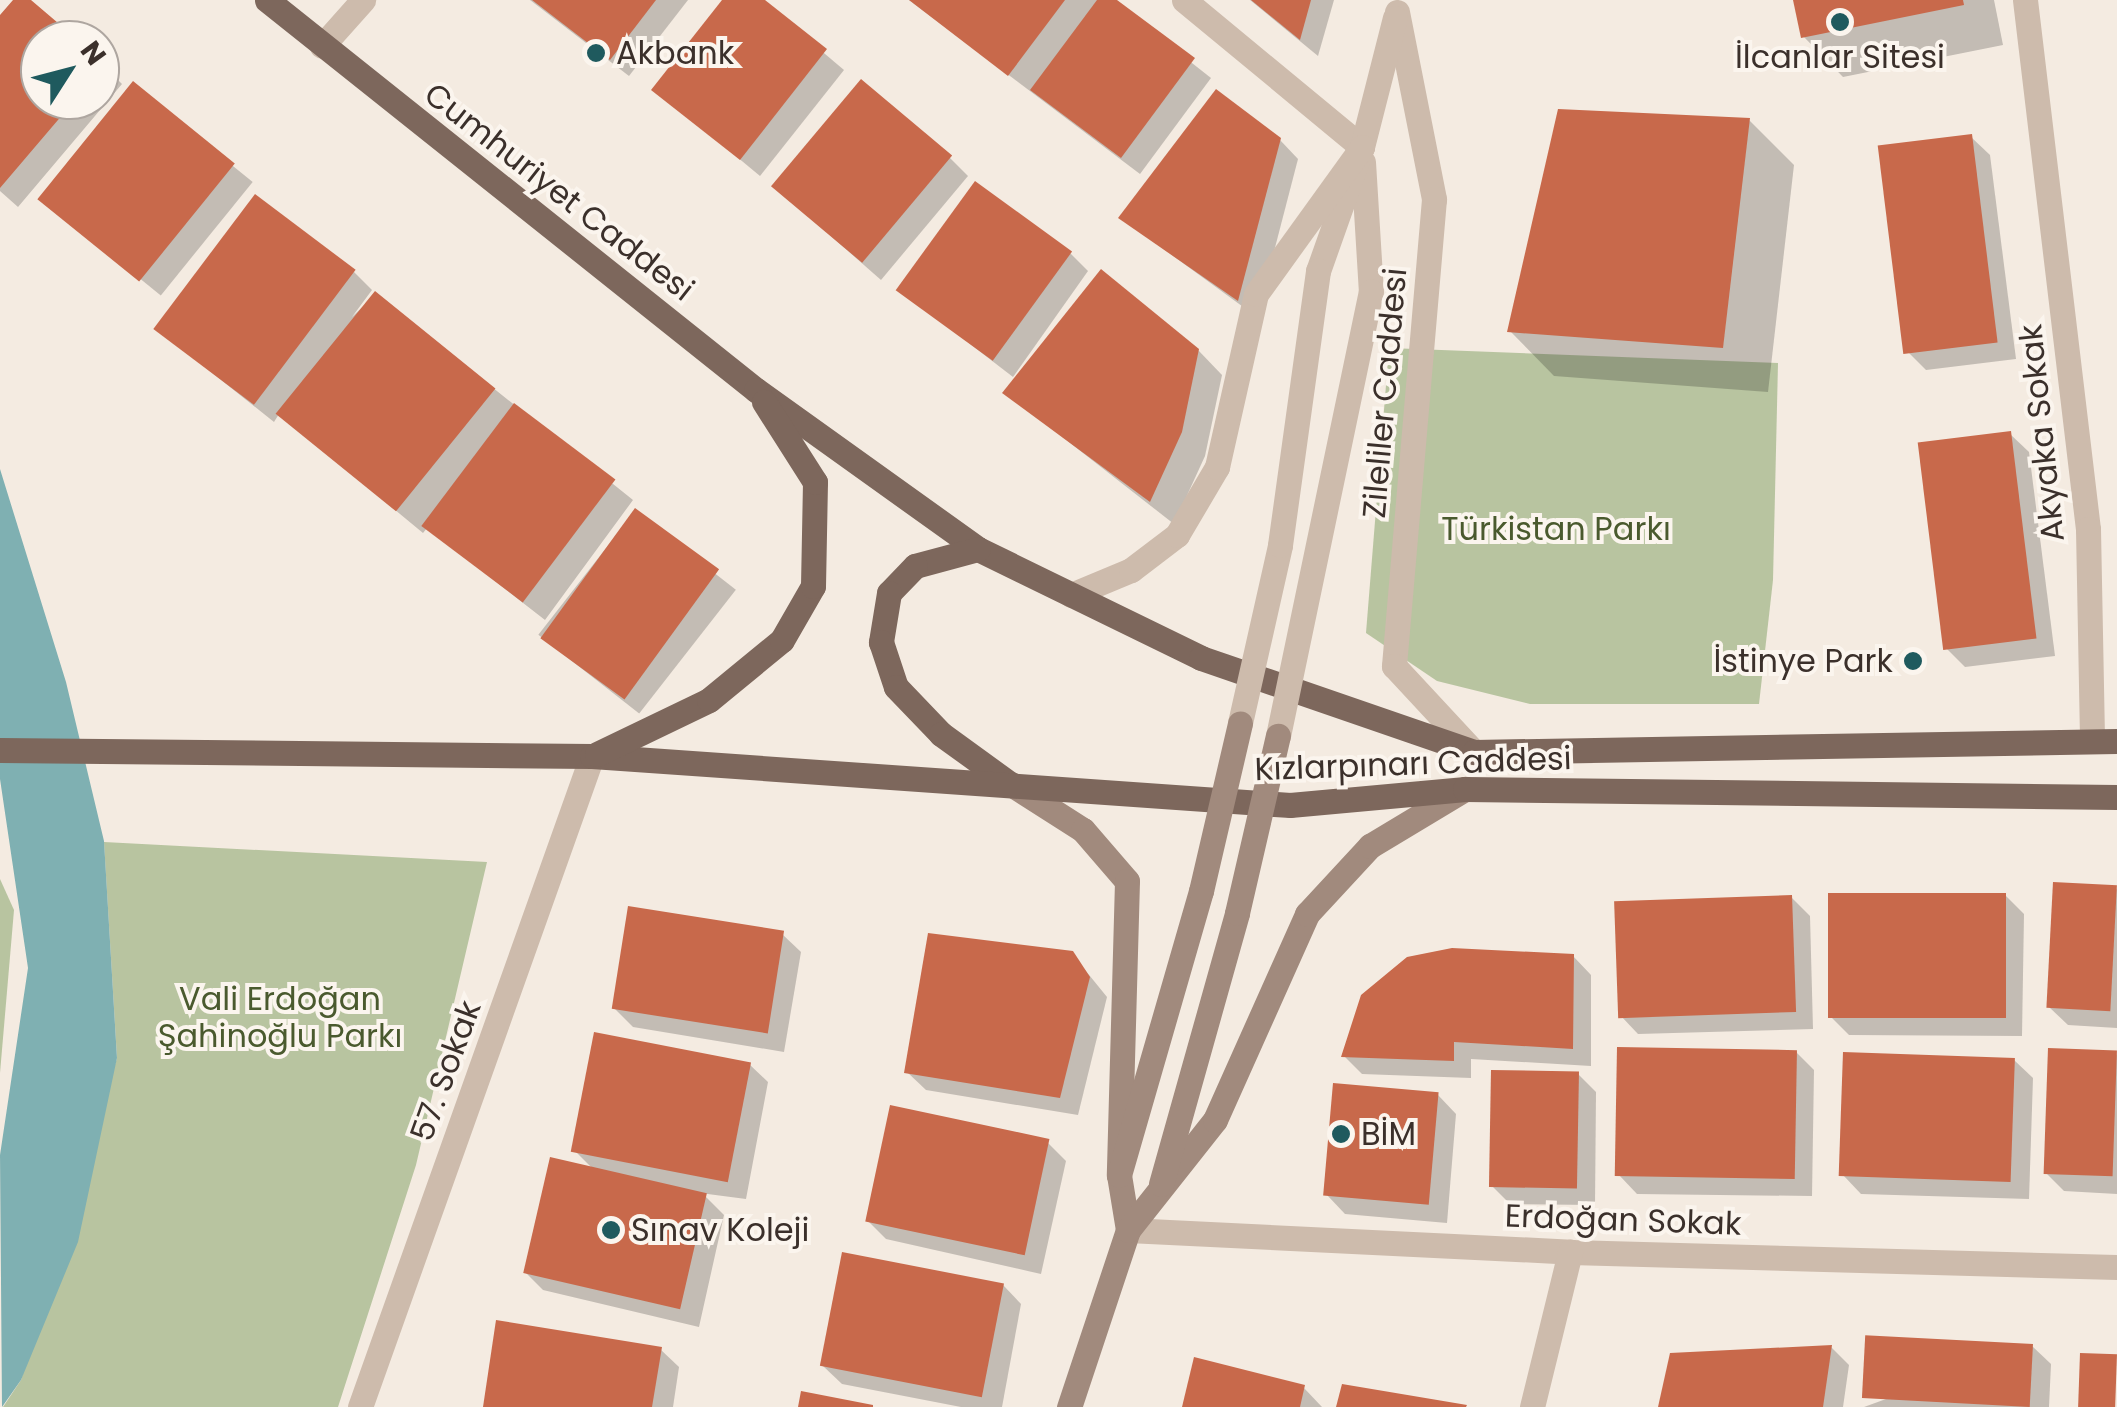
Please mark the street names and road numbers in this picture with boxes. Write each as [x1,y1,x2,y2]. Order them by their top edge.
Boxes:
street label: Cumhuriyet Caddesi [417,75,701,309]
street label: Zileliler Caddesi [1355,266,1415,520]
street label: Akyaka Sokak [2012,322,2072,544]
street label: Kızlarpınarı Caddesi [1254,739,1572,789]
street label: 57. Sokak [403,996,489,1146]
street label: Erdoğan Sokak [1504,1197,1742,1243]

